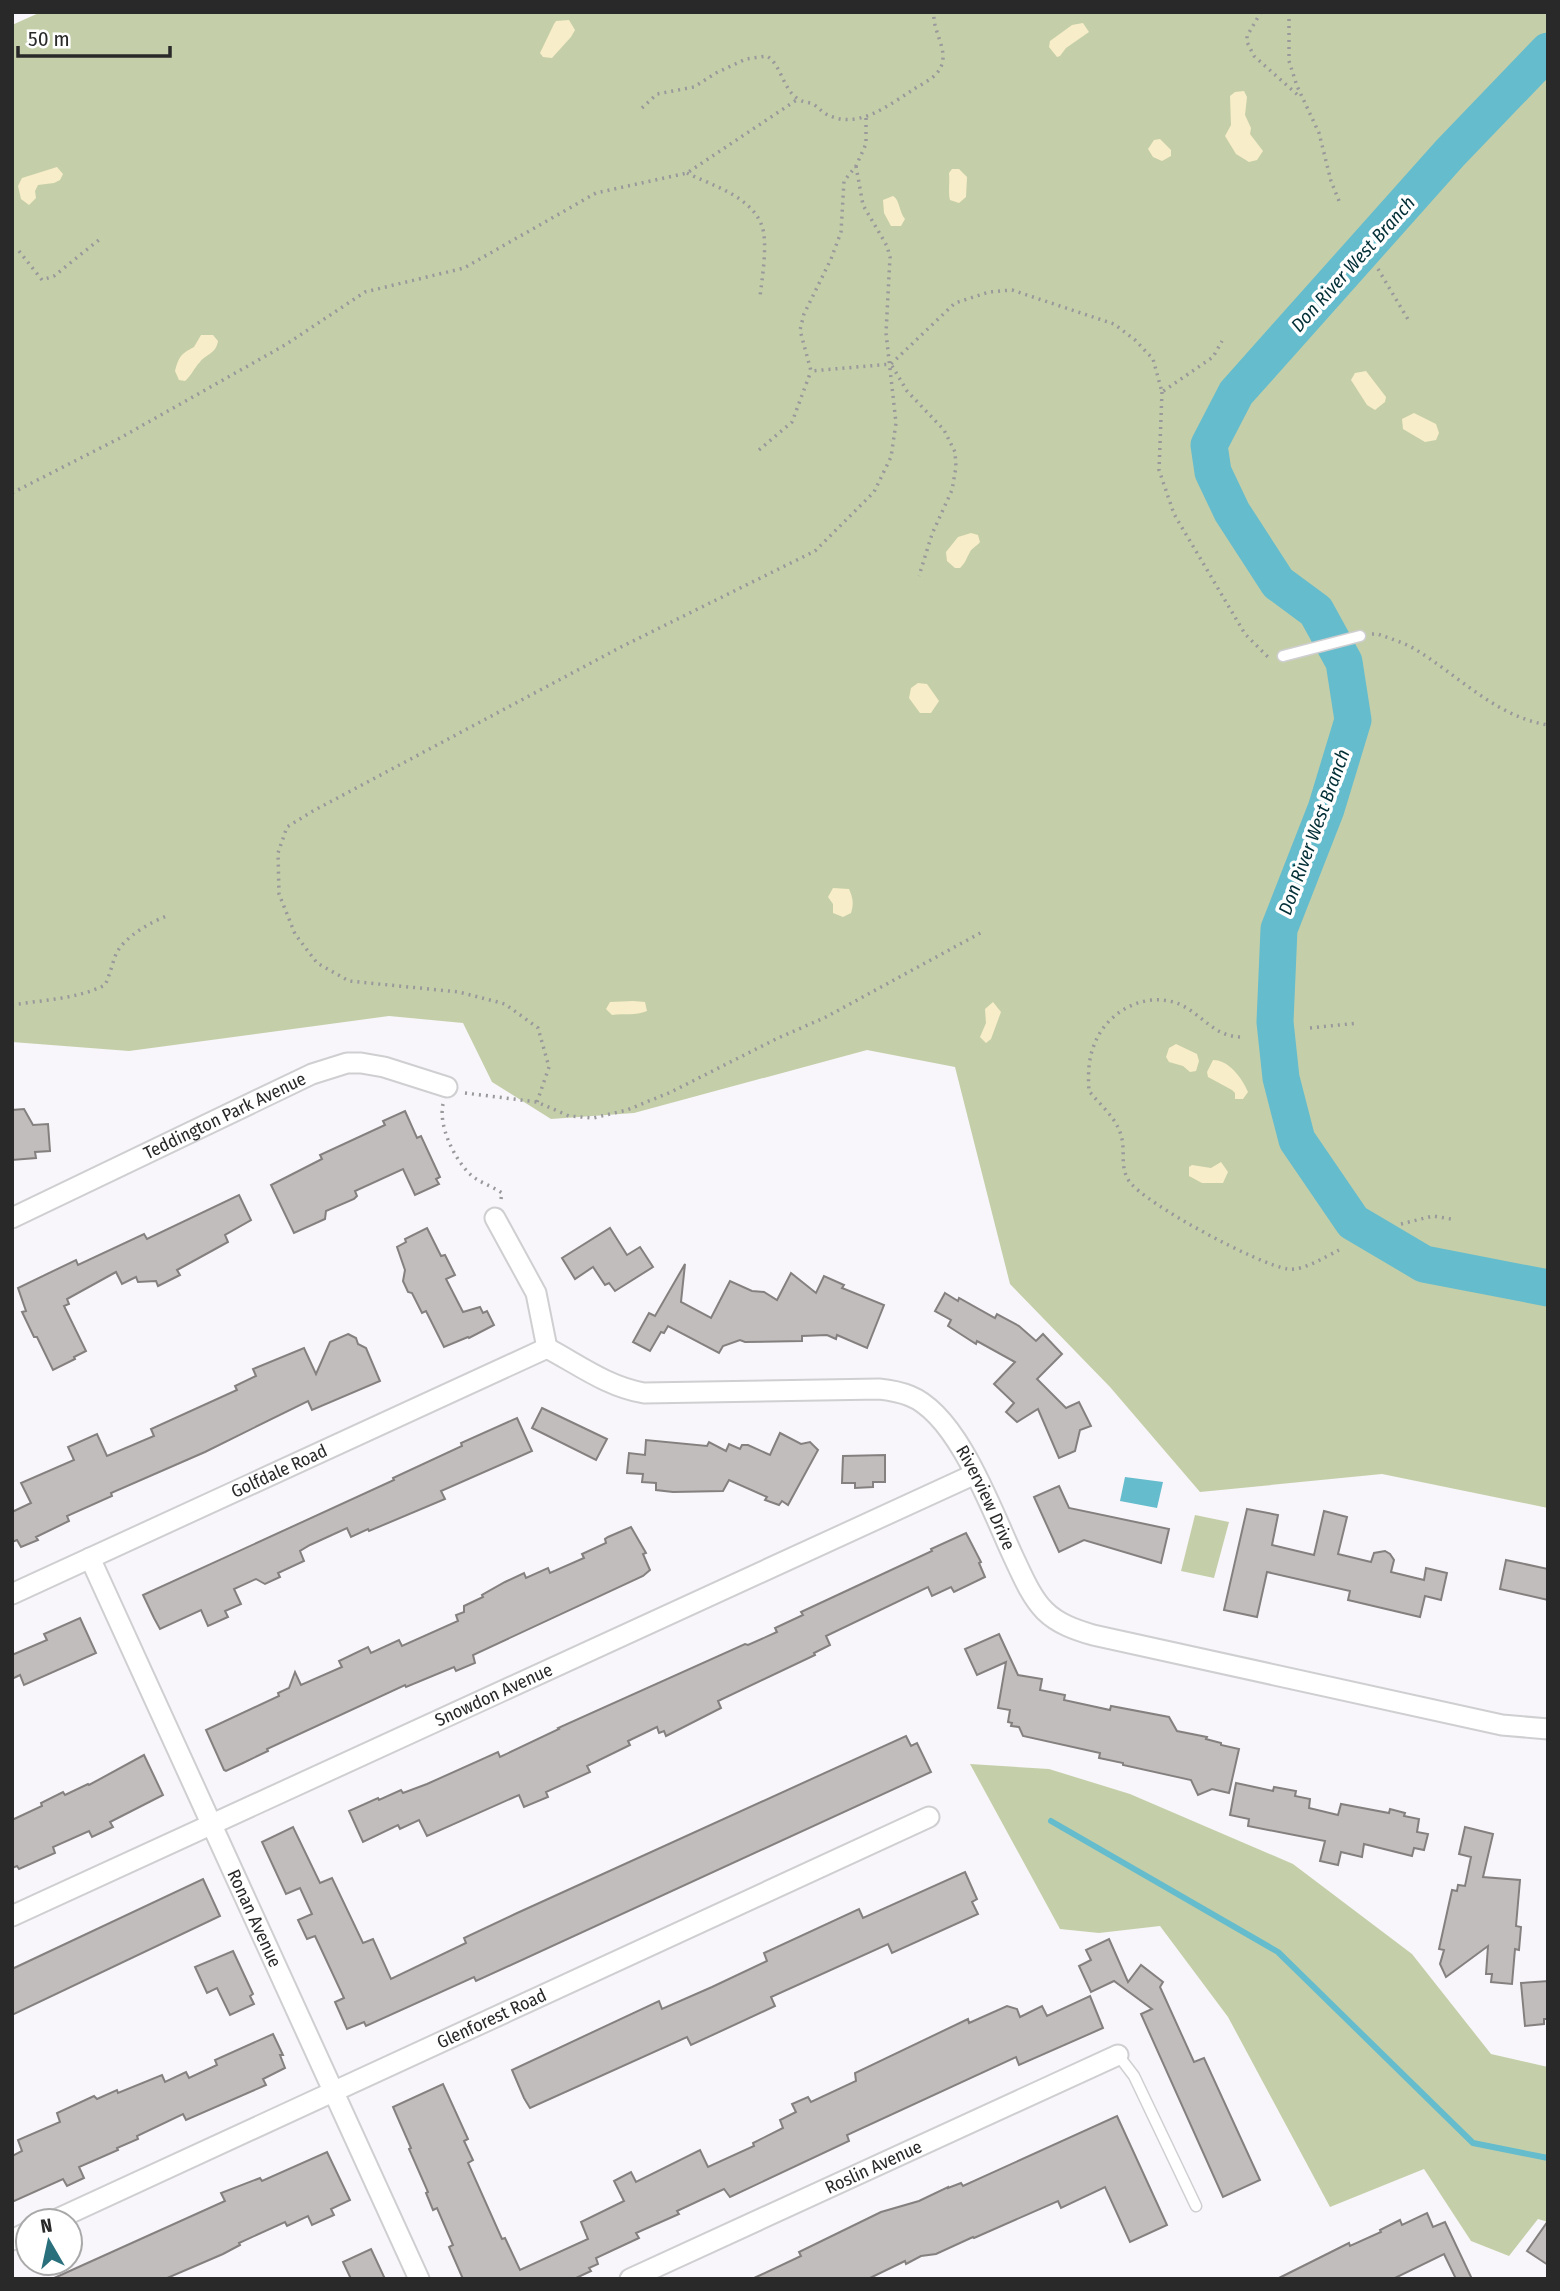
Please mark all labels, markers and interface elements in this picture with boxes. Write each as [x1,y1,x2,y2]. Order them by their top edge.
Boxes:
scale bar [18,14,170,58]
text: 50 m [28,26,70,52]
water label: Don River West Branch [1286,191,1420,337]
water label: Don River West Branch [1273,746,1355,918]
street label: Teddington Park Avenue [140,1068,310,1164]
street label: Golfdale Road [228,1440,331,1503]
street label: Riverview Drive [951,1441,1020,1554]
street label: Snowdon Avenue [432,1658,556,1731]
street label: Ronan Avenue [223,1866,286,1971]
street label: Glenforest Road [433,1984,550,2053]
street label: Roslin Avenue [822,2135,925,2199]
north arrow [14,2207,84,2277]
text: N [39,2213,54,2238]

